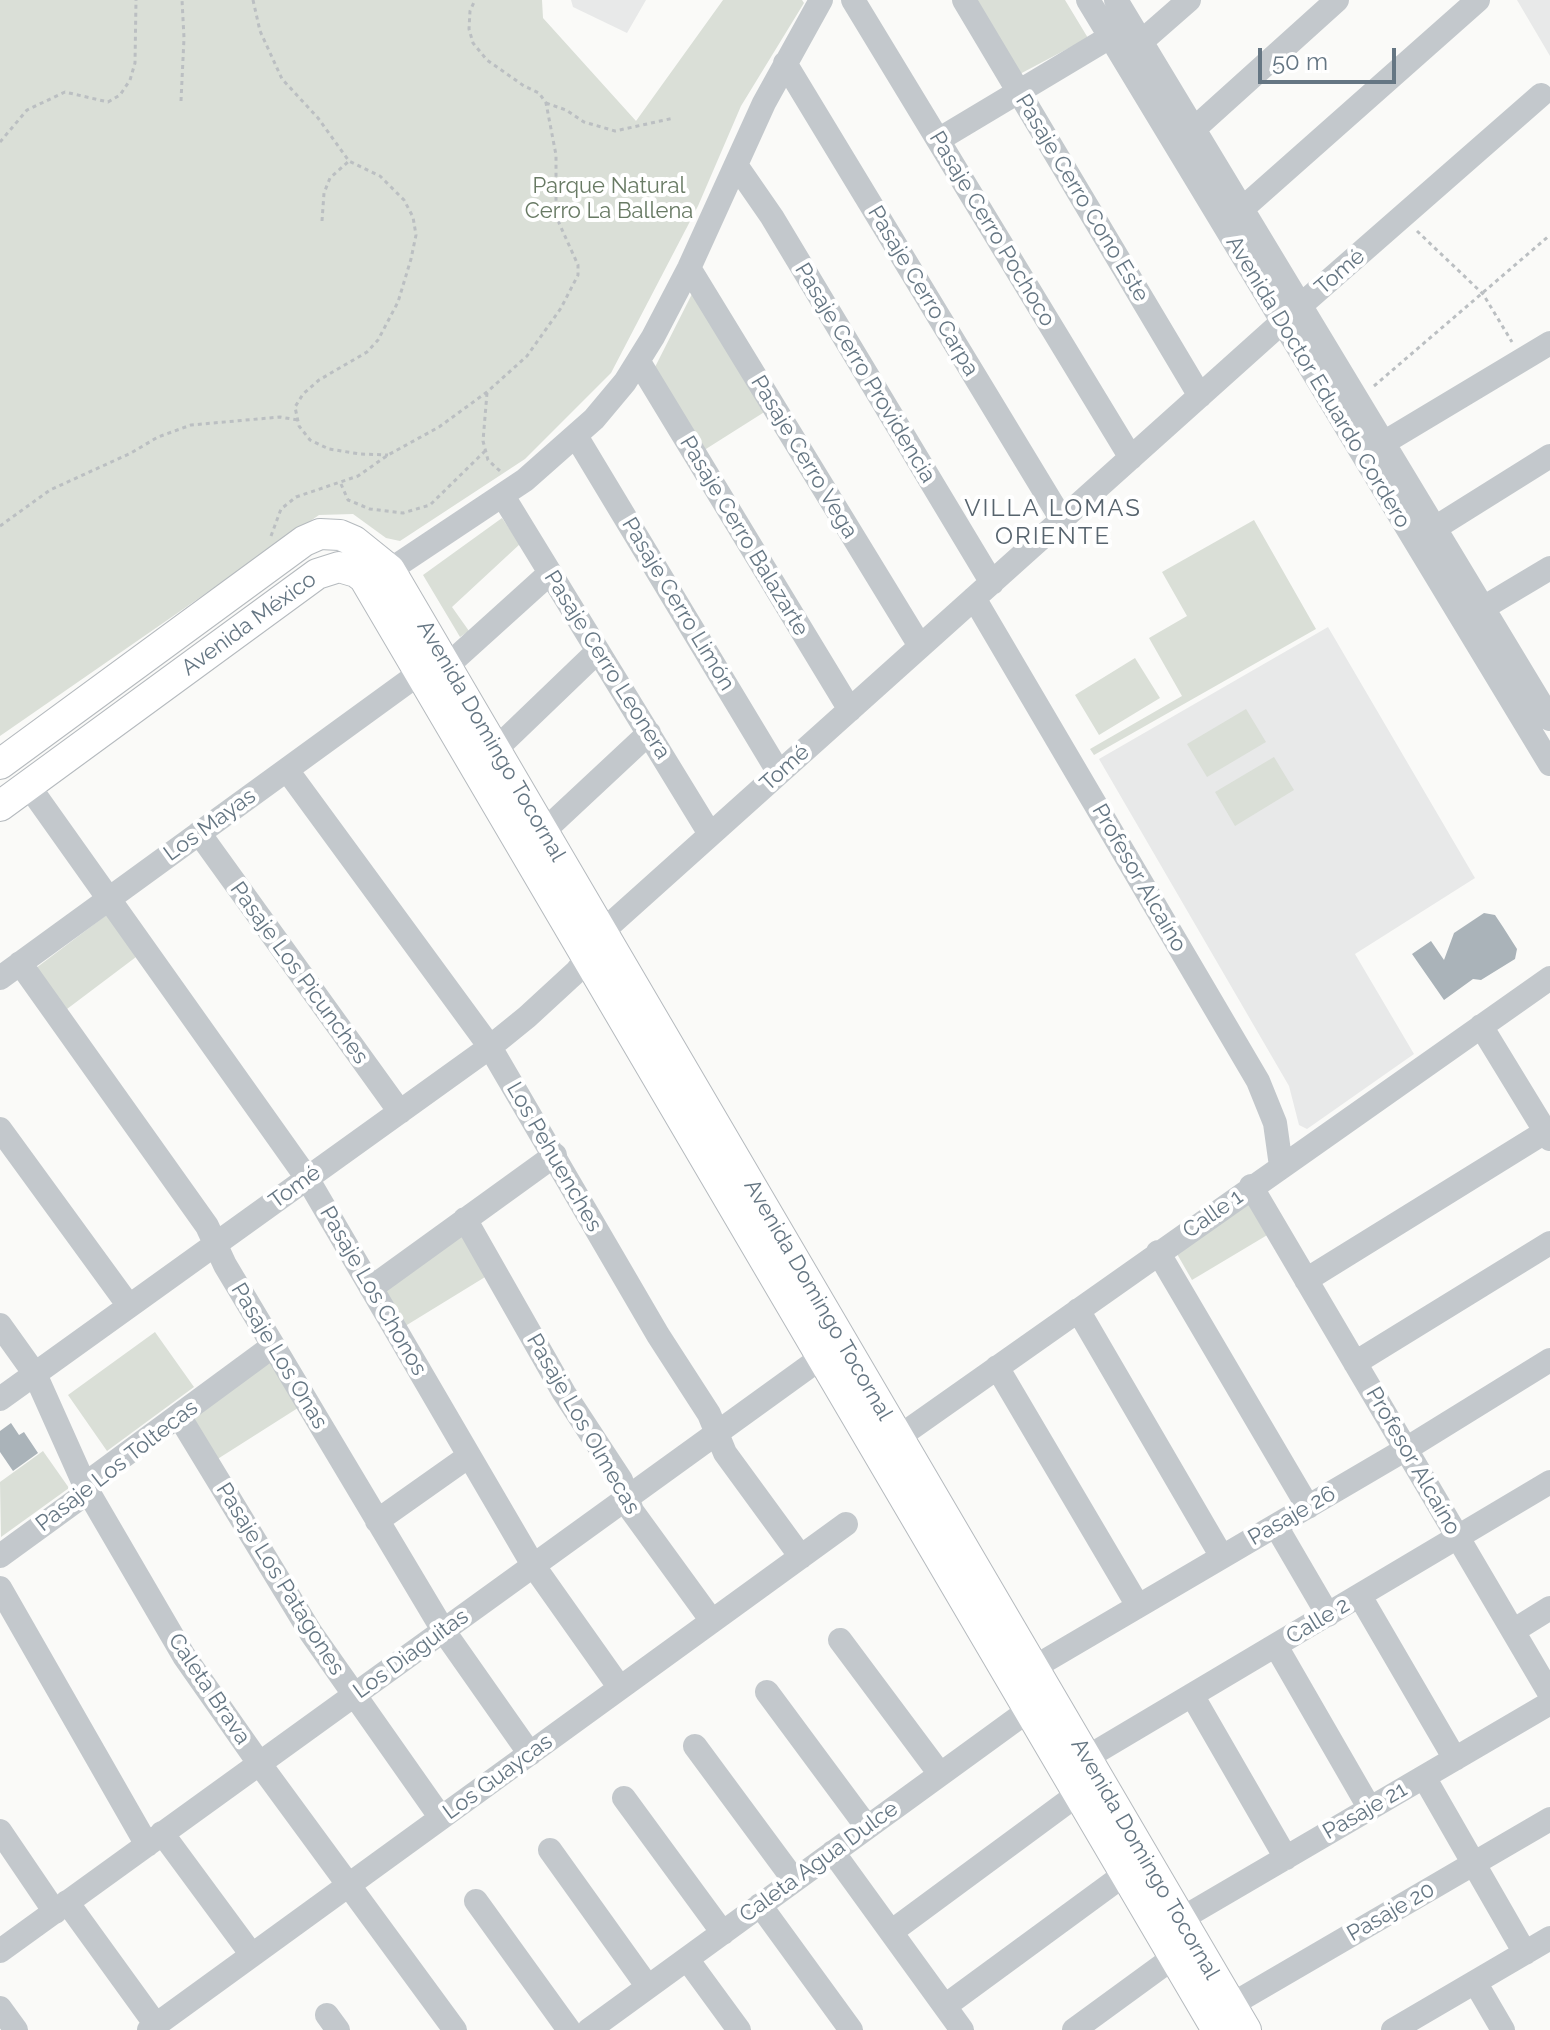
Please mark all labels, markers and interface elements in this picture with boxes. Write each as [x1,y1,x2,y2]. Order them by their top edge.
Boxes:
scale bar [1262,32,1400,82]
text: 50 m [1272,47,1328,76]
street label: Pasaje Cerro Cono Este [1010,90,1154,306]
street label: Pasaje Cerro Pochoco [923,127,1061,331]
park label: Parque Natural Cerro La Ballena [525,173,693,224]
street label: Pasaje Cerro Carpa [862,201,984,381]
street label: Avenida Doctor Eduardo Cordero [1220,231,1416,533]
street label: Tomé [1310,243,1370,301]
street label: Pasaje Cerro Providencia [789,258,941,488]
street label: Pasaje Cerro Vega [745,371,863,543]
street label: Pasaje Cerro Balazarte [674,431,814,641]
district label: VILLA LOMAS ORIENTE [964,495,1142,551]
street label: Pasaje Cerro Limón [616,513,740,695]
street label: Avenida México [177,566,321,682]
street label: Pasaje Cerro Leonera [538,566,676,764]
street label: Avenida Domingo Tocornal [411,616,571,866]
street label: Tomé [755,739,815,797]
street label: Los Mayas [159,783,261,867]
street label: Profesor Alcaíno [1086,799,1192,957]
street label: Pasaje Los Picunches [224,877,374,1069]
street label: Los Pehuenches [500,1077,608,1237]
street label: Tomé [264,1160,326,1214]
street label: Avenida Domingo Tocornal [738,1175,898,1425]
street label: Calle 1 [1178,1184,1248,1244]
street label: Pasaje Los Chonos [314,1202,432,1380]
street label: Pasaje Los Onas [225,1278,333,1434]
street label: Pasaje Los Olmecas [521,1329,645,1519]
street label: Profesor Alcaíno [1360,1382,1466,1540]
street label: Pasaje Los Toltecas [31,1395,203,1537]
street label: Pasaje Los Patagones [210,1478,350,1680]
street label: Pasaje 26 [1244,1480,1340,1552]
street label: Calle 2 [1282,1592,1354,1650]
street label: Los Diaguitas [348,1603,474,1705]
street label: Caleta Brava [162,1628,256,1750]
street label: Los Guaycas [438,1729,558,1825]
street label: Avenida Domingo Tocornal [1065,1734,1225,1984]
street label: Pasaje 21 [1318,1776,1412,1846]
street label: Caleta Agua Dulce [735,1796,903,1928]
street label: Pasaje 20 [1343,1876,1439,1948]

